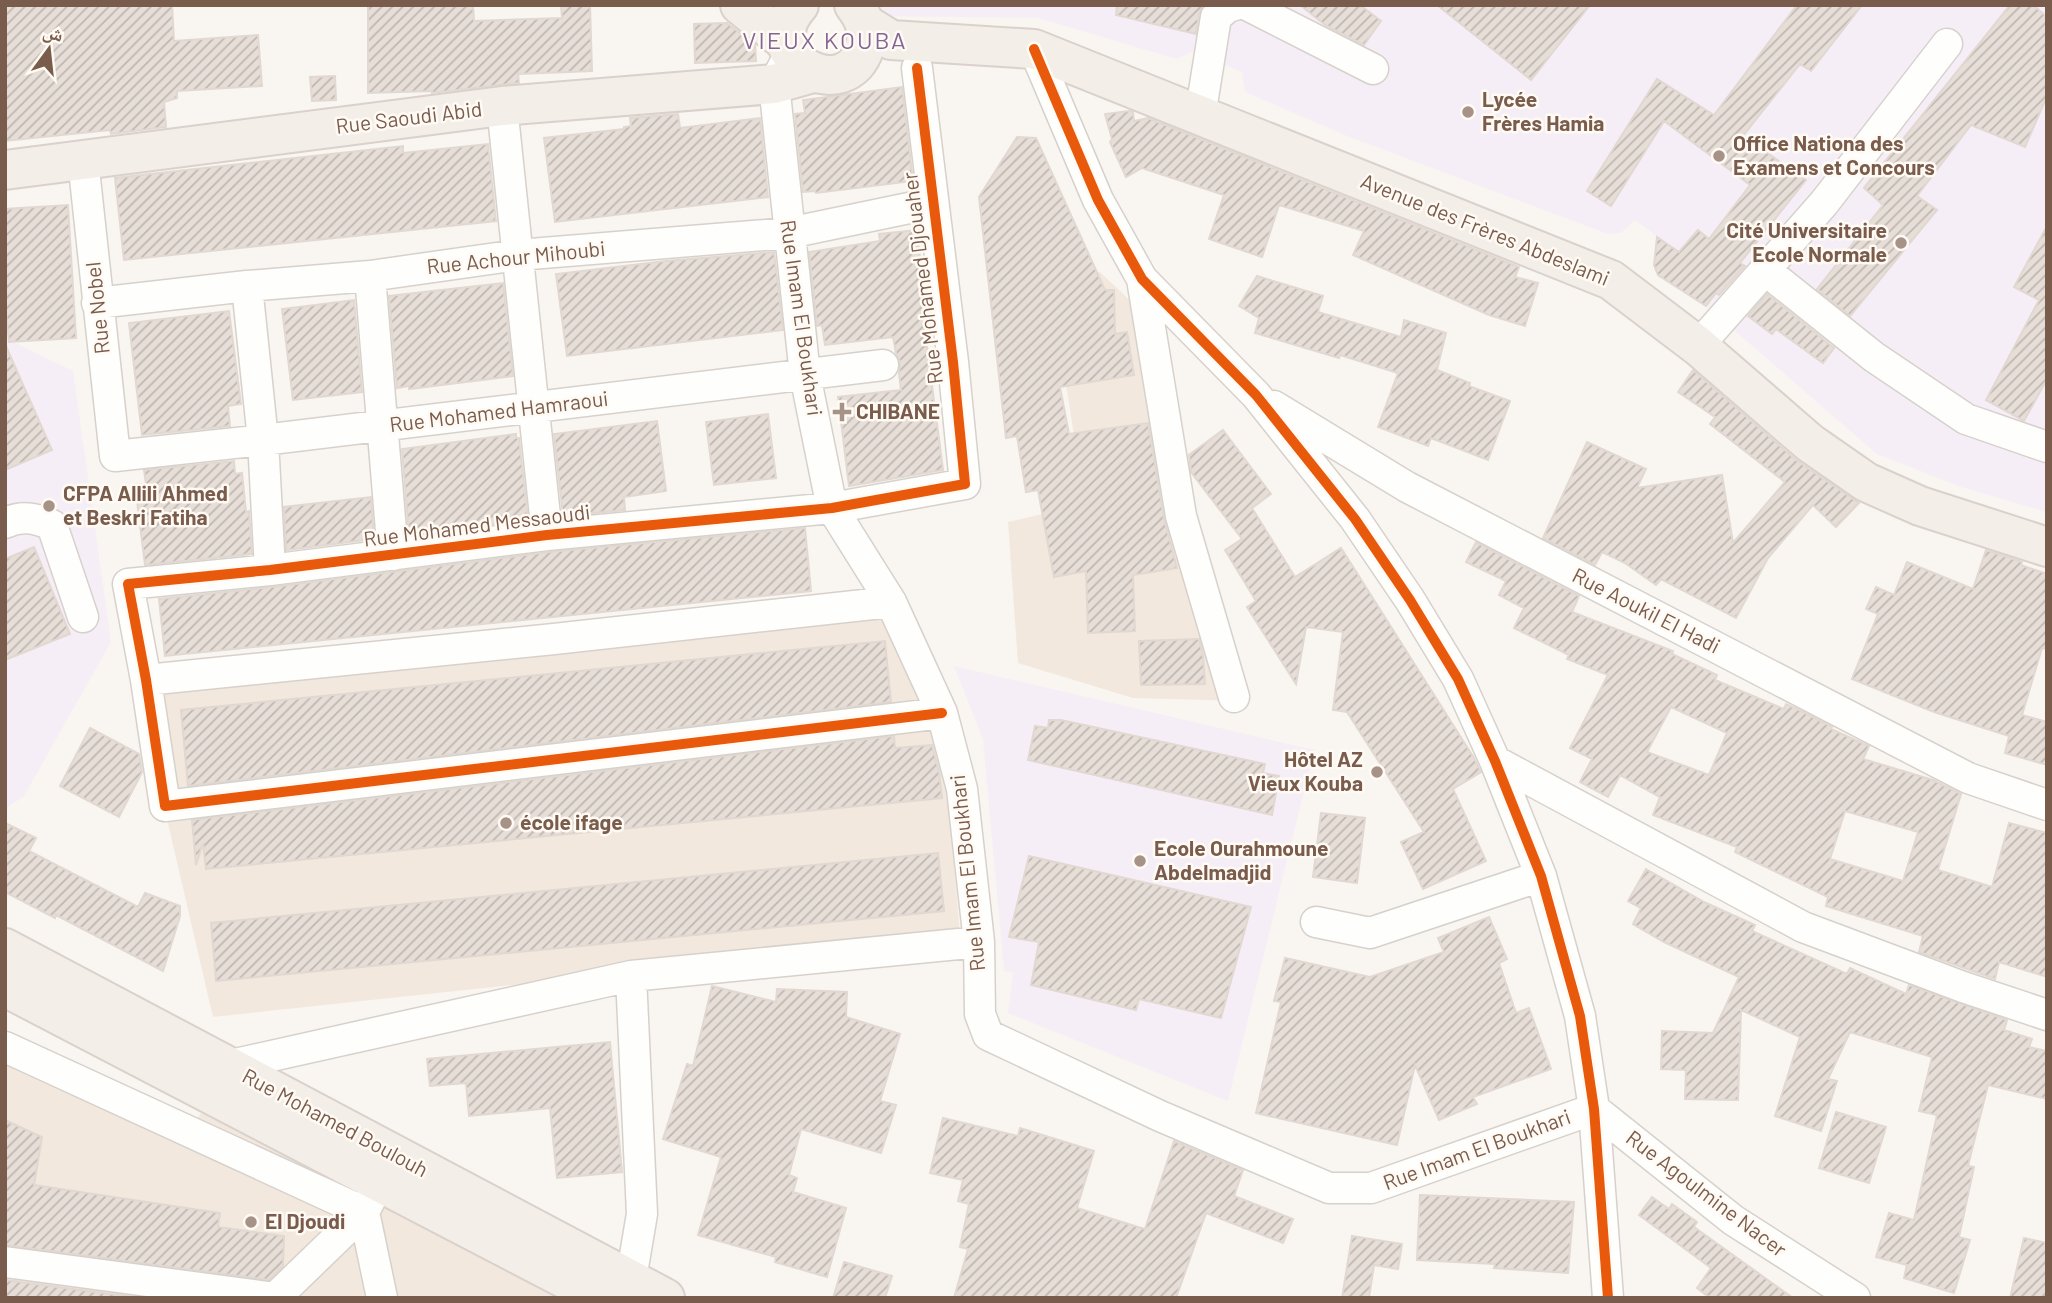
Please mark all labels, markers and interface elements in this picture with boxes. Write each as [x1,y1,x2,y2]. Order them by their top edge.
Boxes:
north arrow [14,14,84,84]
text: ش [41,18,66,47]
district label: VIEUX KOUBA [742,25,908,54]
place label: Lycée Frères Hamia [1482,86,1604,135]
street label: Rue Saoudi Abid [334,95,483,138]
marker: Lycée Frères Hamia [1460,104,1476,120]
place label: Office Nationa des Examens et Concours [1733,130,1935,179]
marker: Office Nationa des Examens et Concours [1711,148,1727,164]
street label: Avenue des Frères Abdeslami [1358,167,1614,290]
street label: Rue Mohamed Djouaher [896,170,947,386]
place label: Cité Universitaire Ecole Normale [1726,217,1887,266]
street label: Rue Imam El Boukhari [776,218,829,417]
street label: Rue Achour Mihoubi [425,235,607,278]
marker: Cité Universitaire Ecole Normale [1893,235,1909,251]
street label: Rue Nobel [79,261,114,355]
street label: Rue Mohamed Hamraoui [388,385,610,436]
place label: CHIBANE [856,398,940,423]
marker: CHIBANE [834,404,850,420]
place label: CFPA Allili Ahmed et Beskri Fatiha [63,480,228,529]
marker: CFPA Allili Ahmed et Beskri Fatiha [41,498,57,514]
street label: Rue Mohamed Messaoudi [362,498,592,551]
street label: Rue Aoukil El Hadi [1569,562,1725,658]
place label: Hôtel AZ Vieux Kouba [1248,746,1363,795]
marker: Hôtel AZ Vieux Kouba [1369,764,1385,780]
street label: Rue Imam El Boukhari [944,774,989,973]
place label: école ifage [520,809,623,834]
marker: école ifage [498,815,514,831]
place label: Ecole Ourahmoune Abdelmadjid [1154,835,1328,884]
marker: Ecole Ourahmoune Abdelmadjid [1132,853,1148,869]
street label: Rue Mohamed Boulouh [239,1062,433,1181]
street label: Rue Imam El Boukhari [1379,1103,1574,1194]
street label: Rue Agoulmine Nacer [1622,1124,1792,1262]
place label: El Djoudi [265,1208,345,1233]
marker: El Djoudi [243,1214,259,1230]

